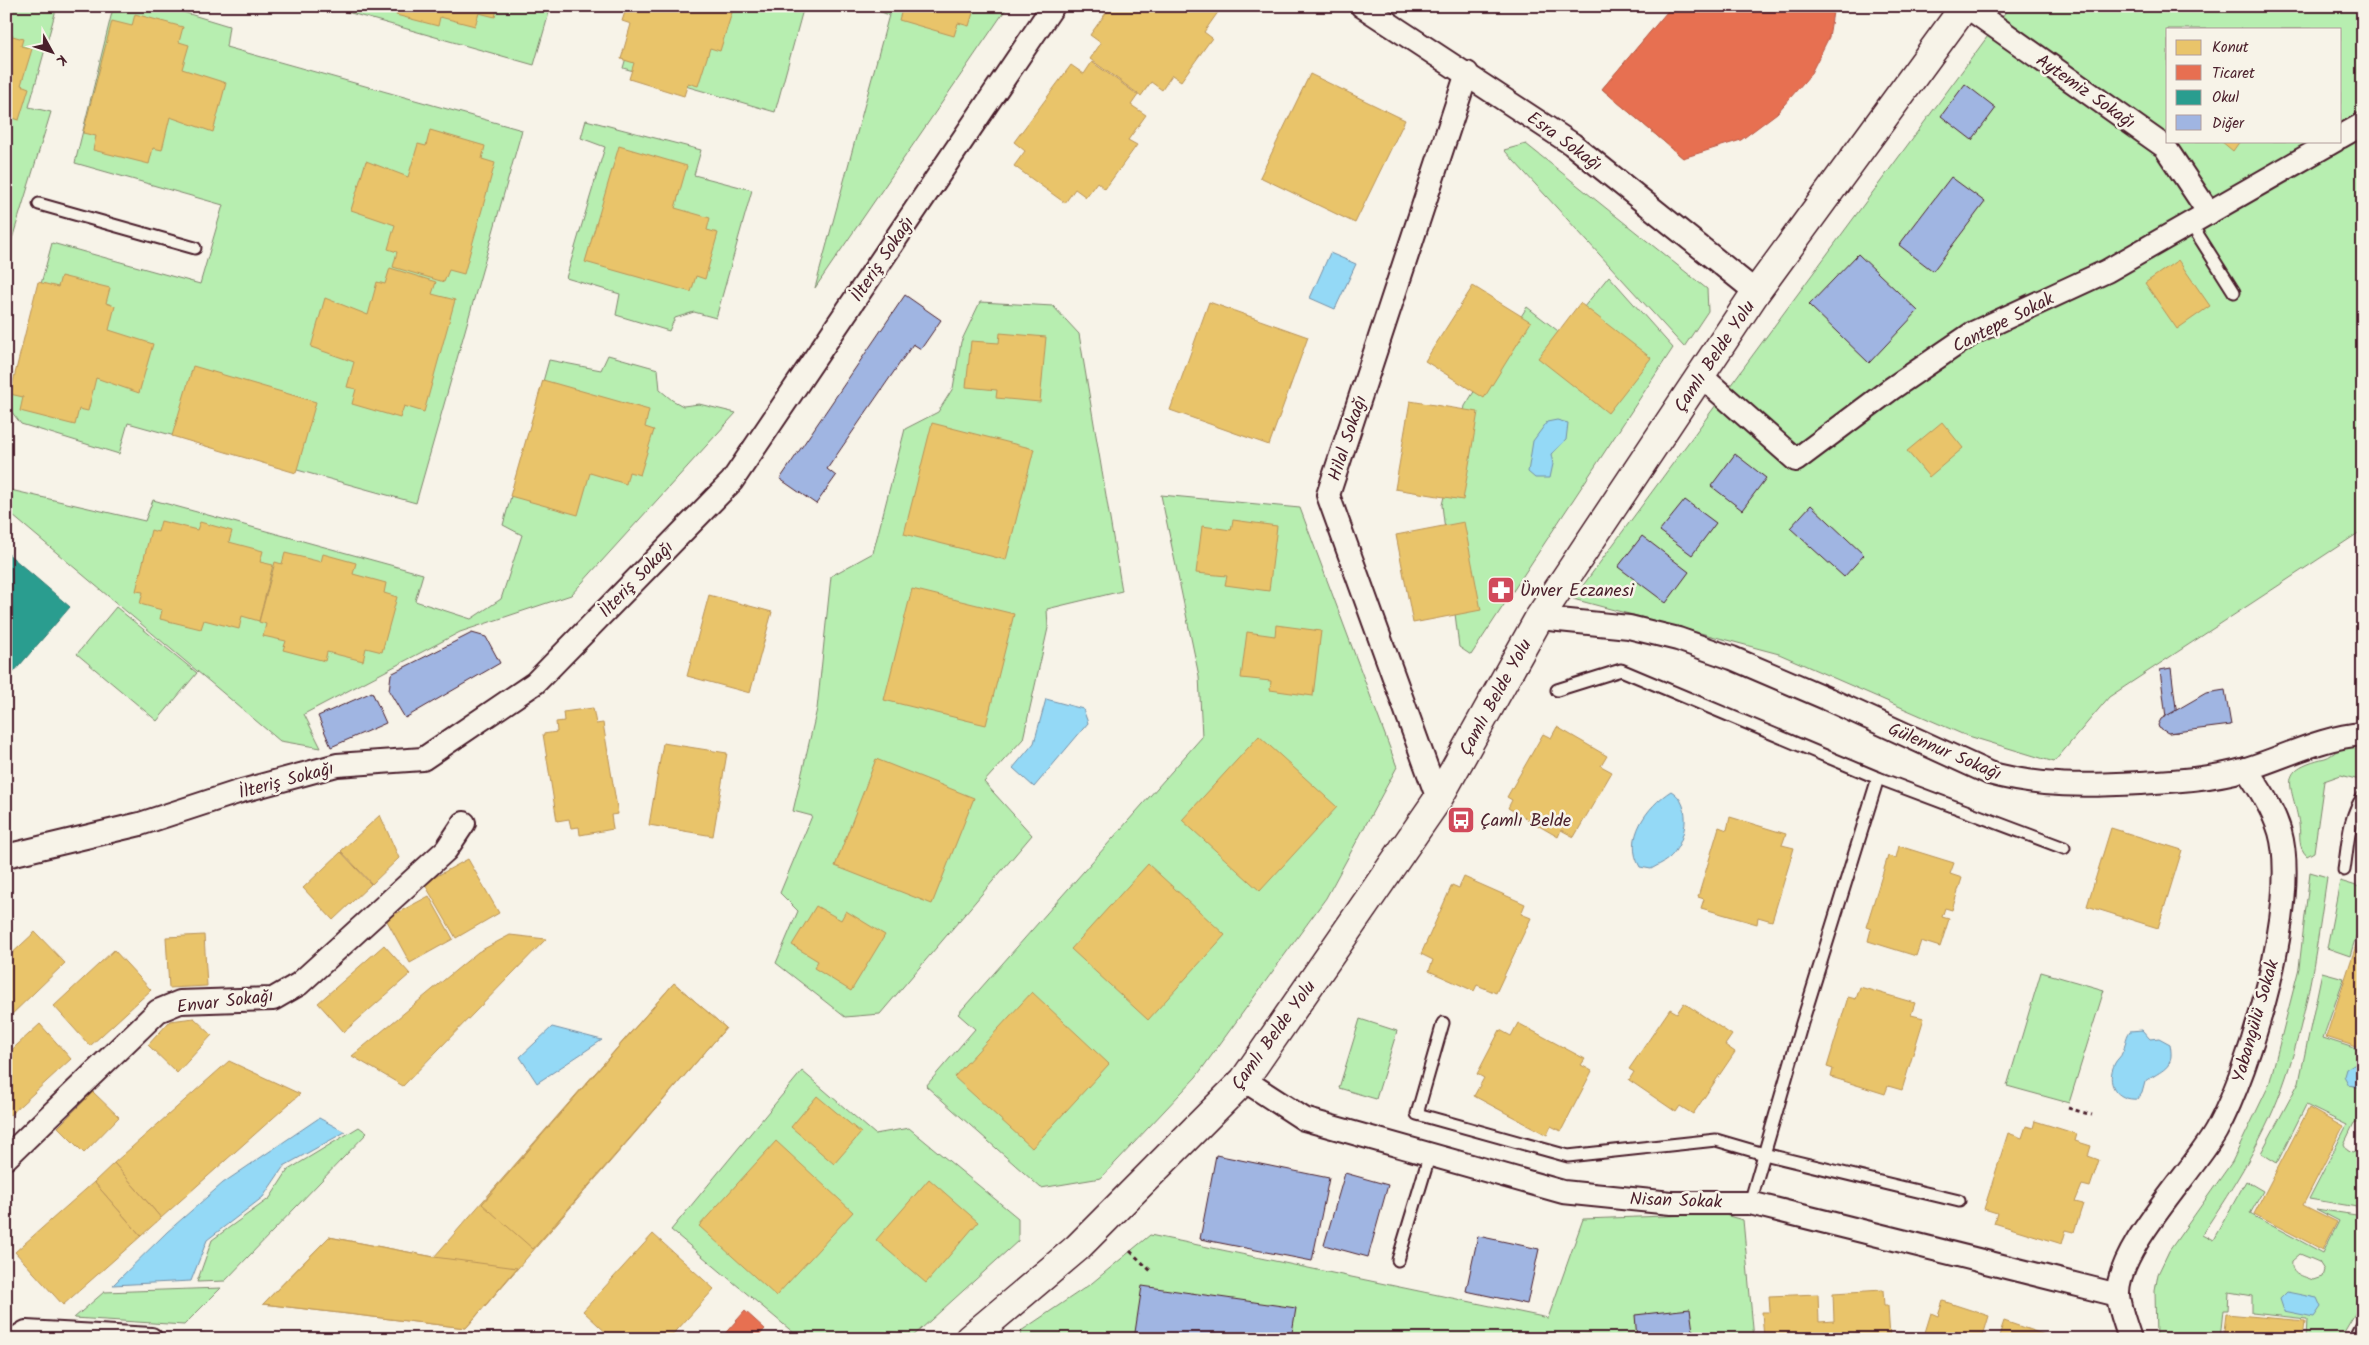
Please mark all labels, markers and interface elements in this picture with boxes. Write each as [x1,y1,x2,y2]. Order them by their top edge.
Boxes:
north arrow [28,28,78,78]
legend [2166,28,2342,142]
text: Konut [2212,36,2249,60]
street label: Aytemiz Sokağı [2029,47,2141,137]
text: K [50,49,72,70]
text: Ticaret [2212,62,2255,86]
text: Okul [2212,86,2239,110]
street label: Esra Sokağı [1520,105,1608,180]
text: Diğer [2212,112,2245,136]
street label: İlteriş Sokağı [844,211,923,309]
street label: Cantepe Sokak [1948,285,2060,361]
street label: Çamlı Belde Yolu [1667,295,1764,419]
street label: Hilal Sokağı [1321,392,1376,485]
street label: İlteriş Sokağı [593,535,682,625]
pharmacy icon: Ünver Eczanesi [1486,575,1516,605]
place label: Ünver Eczanesi [1520,577,1634,606]
street label: Çamlı Belde Yolu [1452,634,1541,762]
street label: Gülennur Sokağı [1883,715,2006,789]
street label: İlteriş Sokağı [235,755,337,808]
bus stop icon: Çamlı Belde [1446,805,1476,835]
place label: Çamlı Belde [1480,807,1571,836]
street label: Yabangülü Sokak [2225,956,2288,1086]
street label: Çamlı Belde Yolu [1224,975,1324,1097]
street label: Envar Sokağı [175,982,275,1023]
street label: Nisan Sokak [1629,1185,1723,1218]

